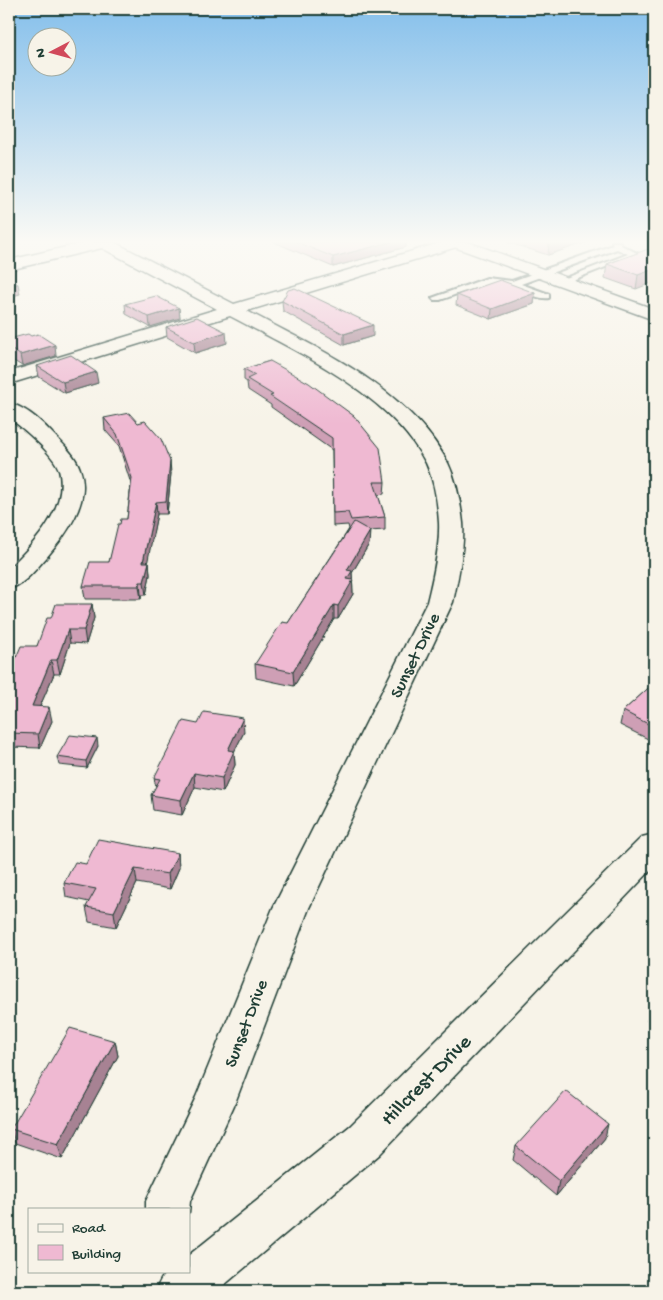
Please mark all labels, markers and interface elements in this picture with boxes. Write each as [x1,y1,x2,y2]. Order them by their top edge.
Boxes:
north arrow [28,28,78,78]
text: N [33,48,50,59]
street label: Sunset Drive [387,609,446,702]
street label: Sunset Drive [221,976,274,1071]
street label: Hillcrest Drive [377,1030,479,1132]
legend [28,1208,190,1272]
text: Road [72,1220,106,1238]
text: Building [71,1246,121,1264]

